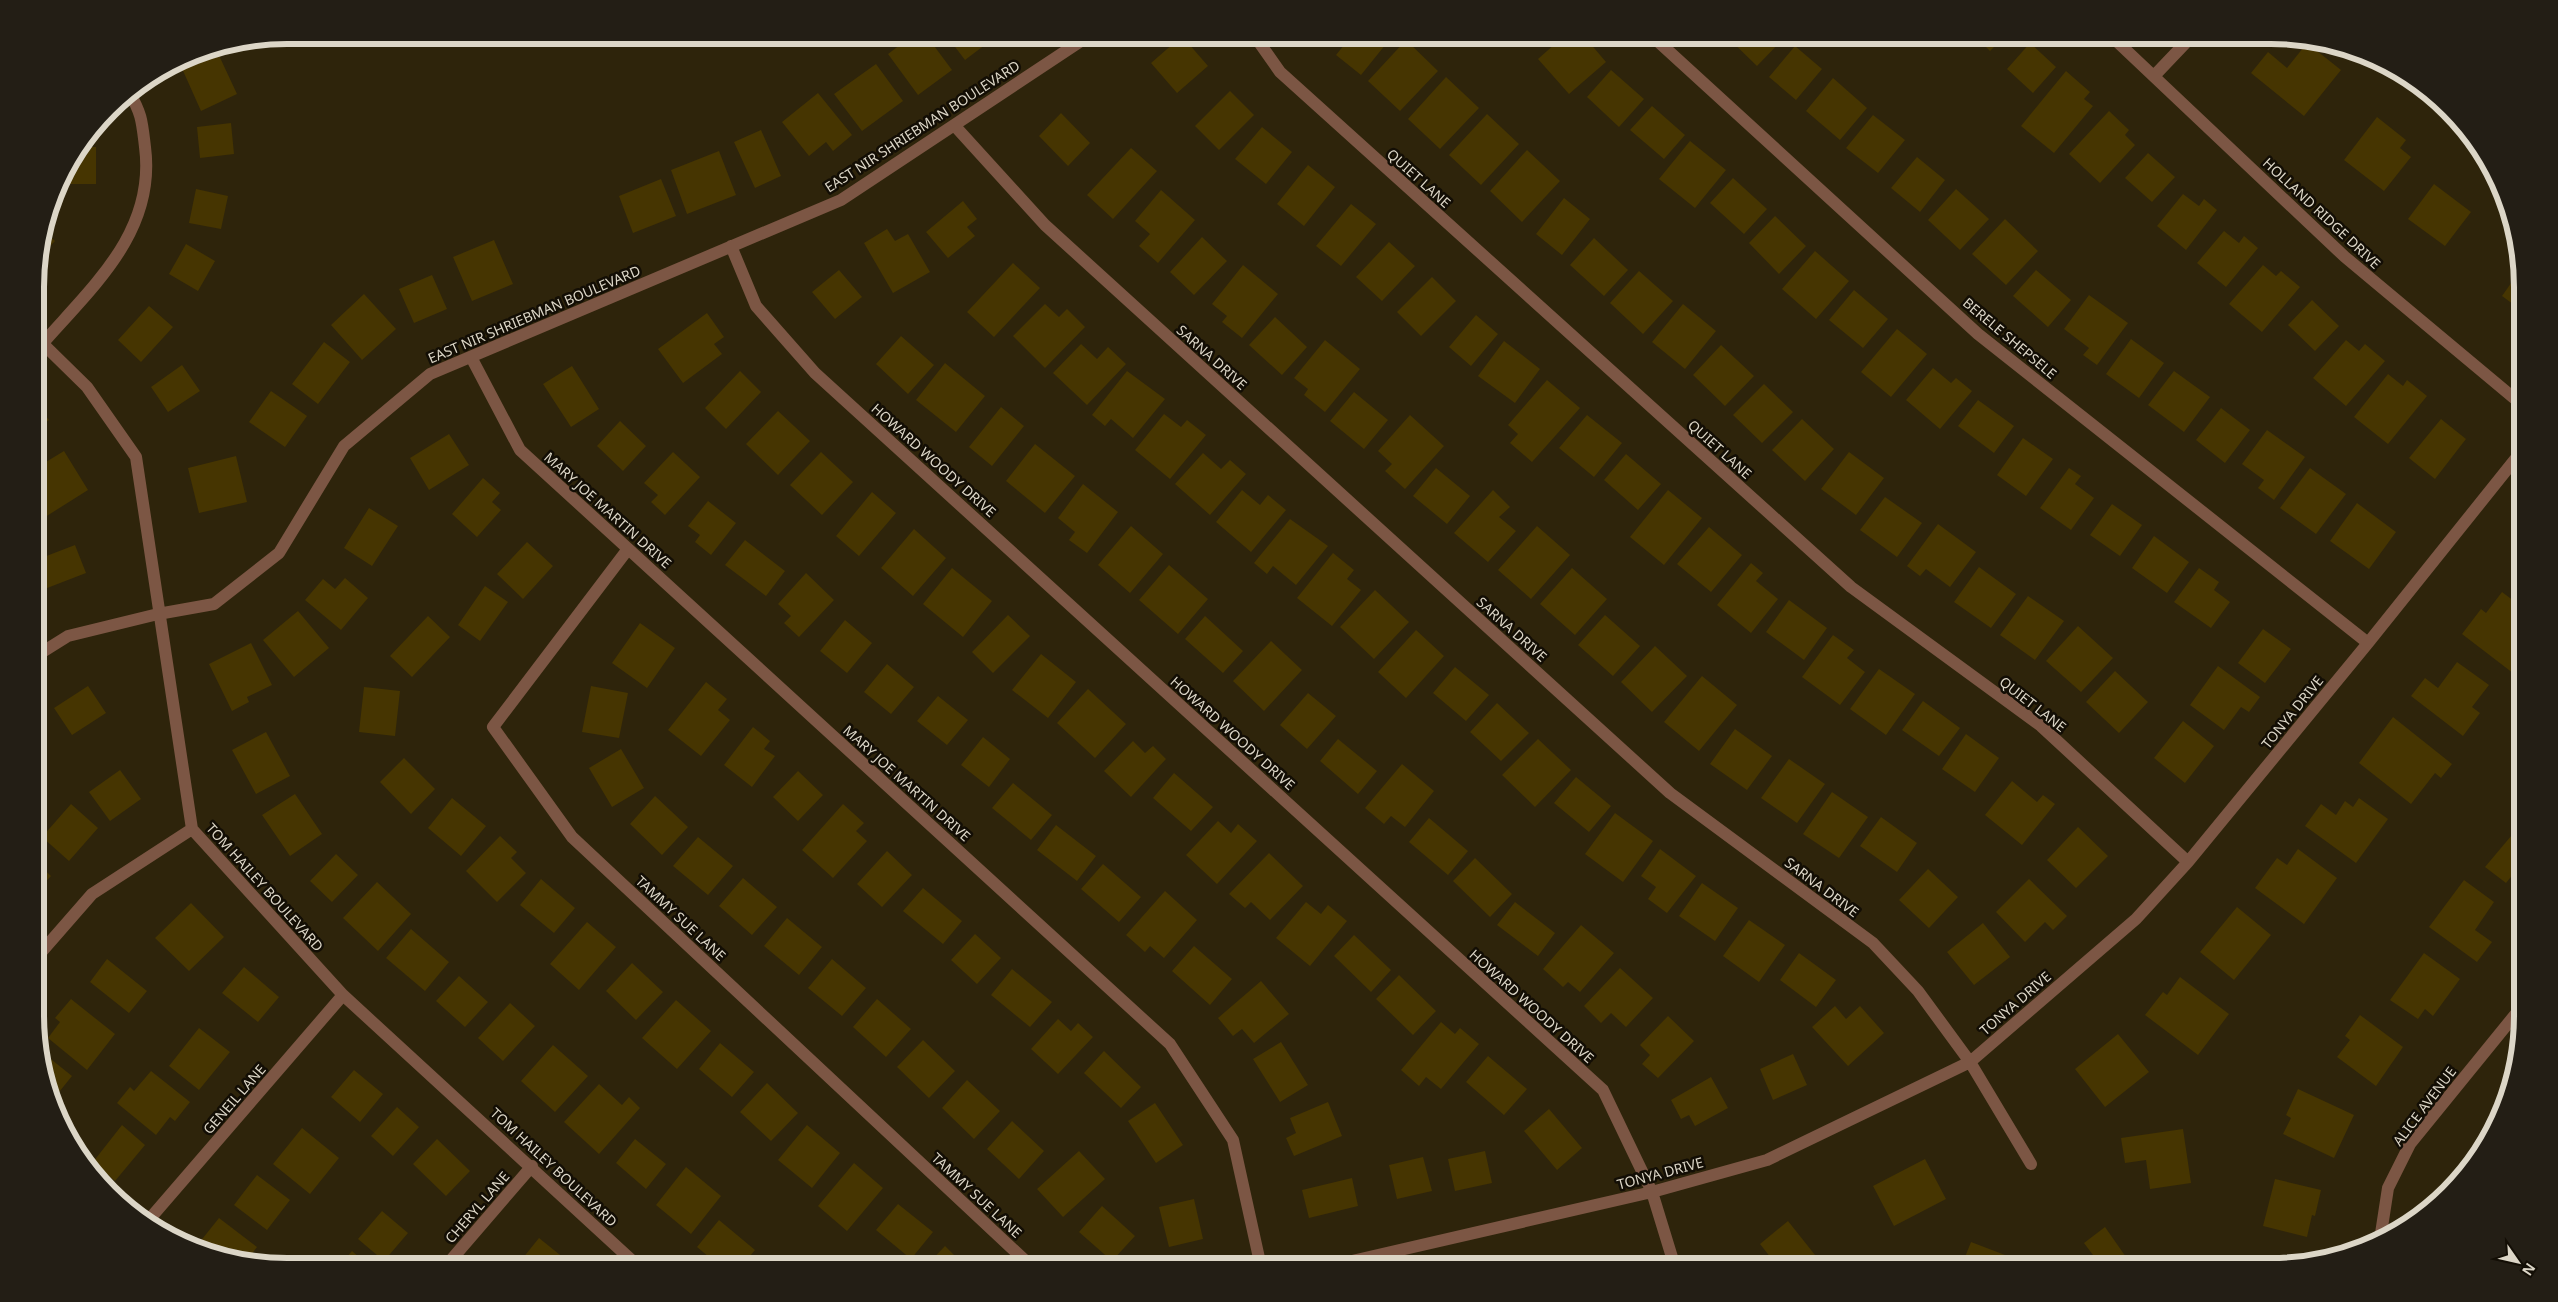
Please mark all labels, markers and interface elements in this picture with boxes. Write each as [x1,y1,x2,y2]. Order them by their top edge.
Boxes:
street label: EAST NIR SHRIEBMAN BOULEVARD [821,56,1023,196]
street label: QUIET LANE [1383,144,1455,212]
street label: HOLLAND RIDGE DRIVE [2259,153,2385,273]
street label: EAST NIR SHRIEBMAN BOULEVARD [425,261,643,367]
street label: BERELE SHEPSELE [1959,293,2061,383]
street label: SARNA DRIVE [1173,320,1251,394]
street label: HOWARD WOODY DRIVE [868,399,1000,521]
street label: QUIET LANE [1684,415,1756,483]
street label: MARY JOE MARTIN DRIVE [540,448,676,572]
street label: SARNA DRIVE [1473,592,1551,666]
street label: HOWARD WOODY DRIVE [1167,672,1299,794]
street label: QUIET LANE [1996,672,2070,736]
street label: TONYA DRIVE [2257,672,2327,752]
street label: MARY JOE MARTIN DRIVE [839,721,975,845]
street label: TOM HAILEY BOULEVARD [202,819,328,955]
street label: SARNA DRIVE [1781,853,1863,921]
street label: TAMMY SUE LANE [632,871,730,965]
street label: HOWARD WOODY DRIVE [1466,945,1598,1067]
street label: TONYA DRIVE [1975,967,2055,1039]
street label: GENEIL LANE [198,1060,270,1138]
street label: ALICE AVENUE [2388,1063,2460,1149]
street label: TOM HAILEY BOULEVARD [487,1103,621,1231]
street label: TAMMY SUE LANE [928,1148,1026,1242]
street label: TONYA DRIVE [1615,1152,1705,1194]
street label: CHERYL LANE [441,1167,513,1247]
north arrow [2493,1237,2543,1287]
text: N [2518,1260,2540,1280]

